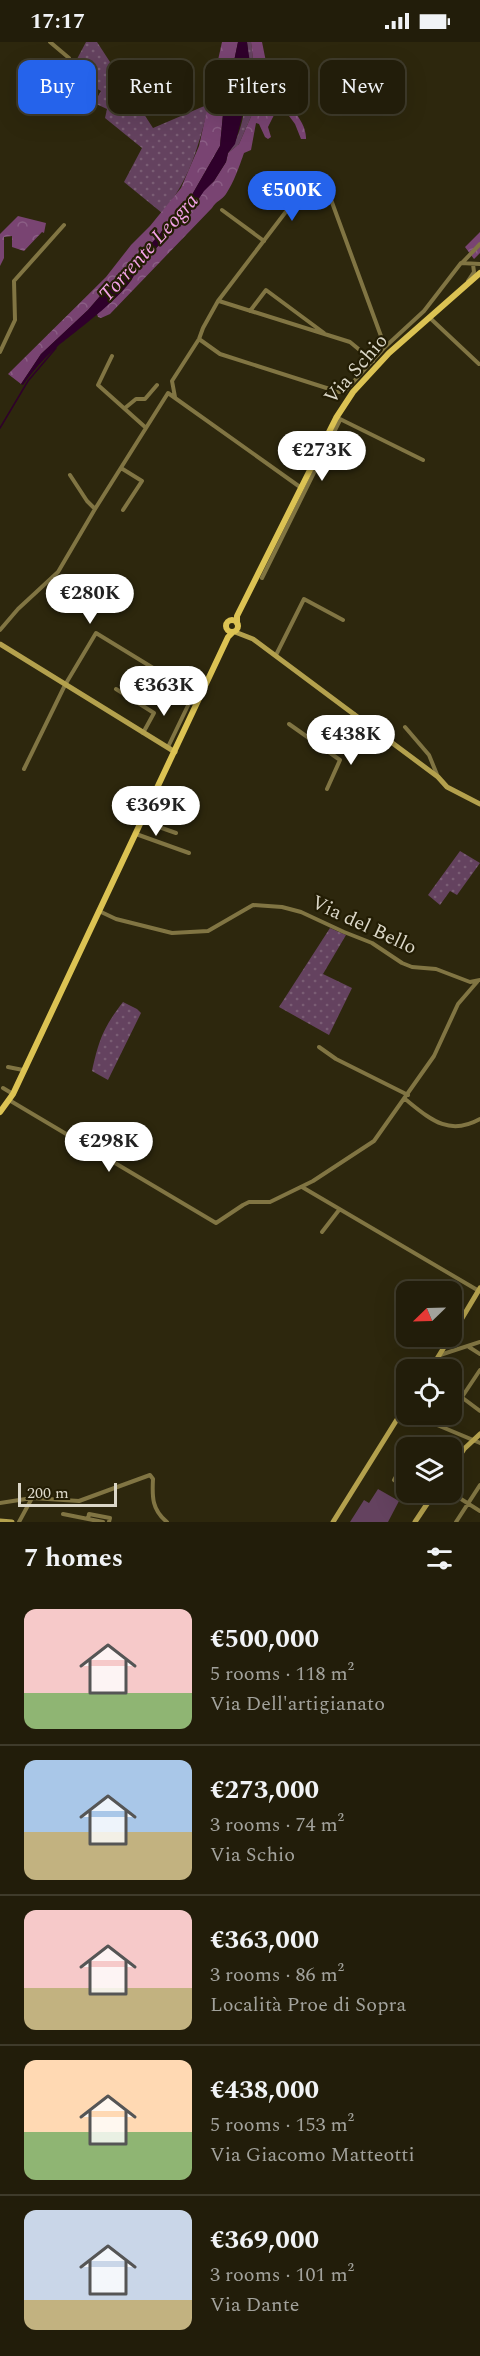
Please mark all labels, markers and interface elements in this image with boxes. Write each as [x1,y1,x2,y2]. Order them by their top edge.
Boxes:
text: 17:17 [30,5,85,38]
chip: Buy [18,60,96,114]
chip: Rent [108,60,193,114]
chip: Filters [205,60,308,114]
chip: New [320,60,405,114]
pin: €500K [250,171,334,222]
text: €500K [262,175,322,205]
water label: Torrente Leogra [91,186,207,310]
street label: Via Schio [317,327,395,411]
pin: €273K [280,431,364,482]
text: €273K [292,435,352,465]
pin: €280K [48,574,132,625]
text: €280K [60,578,120,608]
pin: €363K [122,666,206,717]
text: €363K [134,670,194,700]
pin: €438K [309,715,393,766]
text: €438K [321,719,381,749]
pin: €369K [114,786,198,837]
text: €369K [126,790,186,820]
street label: Via del Bello [306,887,422,963]
pin: €298K [67,1122,151,1173]
text: €298K [79,1126,139,1156]
north arrow [396,1281,462,1347]
map controls [396,1281,462,1503]
button: locate [396,1359,462,1425]
button: layers [396,1437,462,1503]
scale bar [18,1480,117,1508]
text: 200 m [27,1481,69,1505]
text: 7 homes [24,1538,123,1578]
icon: filters [423,1542,456,1575]
text: €500,000 [210,1619,319,1659]
icon: home [72,1633,144,1705]
text: 5 rooms · 118 m² [210,1659,354,1689]
text: Via Dell'artigianato [210,1689,385,1719]
text: €273,000 [210,1770,319,1810]
icon: home [72,1784,144,1856]
text: 3 rooms · 74 m² [210,1810,344,1840]
text: Via Schio [210,1840,295,1870]
text: €363,000 [210,1920,319,1960]
icon: home [72,1934,144,2006]
text: 3 rooms · 86 m² [210,1960,344,1990]
text: Località Proe di Sopra [210,1990,406,2020]
text: €438,000 [210,2070,319,2110]
icon: home [72,2084,144,2156]
text: 5 rooms · 153 m² [210,2110,354,2140]
text: Via Giacomo Matteotti [210,2140,415,2170]
text: €369,000 [210,2220,319,2260]
icon: home [72,2234,144,2306]
text: 3 rooms · 101 m² [210,2260,354,2290]
text: Via Dante [210,2290,300,2320]

